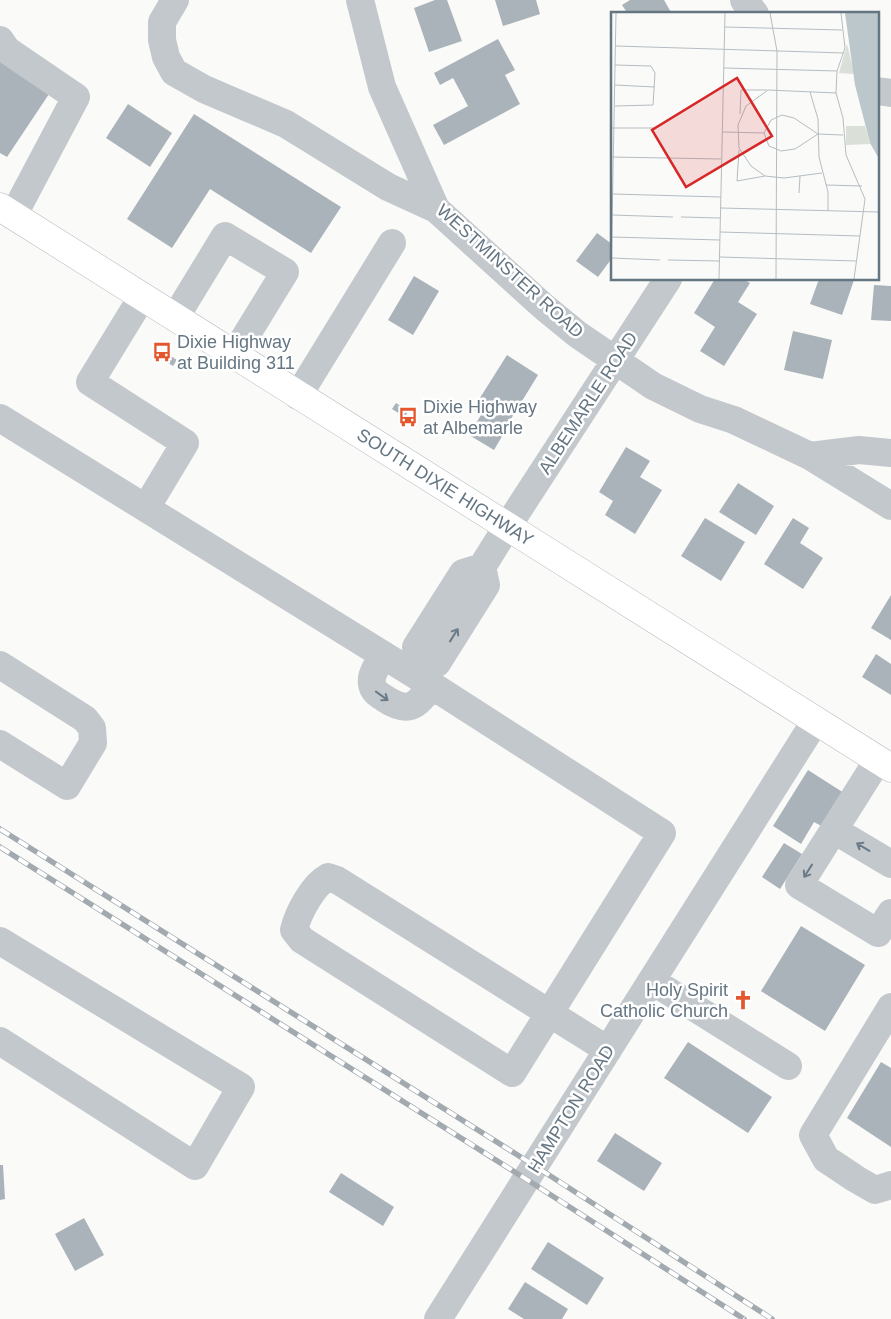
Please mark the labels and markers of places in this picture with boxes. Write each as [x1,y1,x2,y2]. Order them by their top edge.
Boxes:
place label: Dixie Highway at Building 311 [177,332,295,373]
bus stop icon: Dixie Highway at Building 311 [151,341,173,363]
place label: Dixie Highway at Albemarle [423,397,537,438]
bus stop icon: Dixie Highway at Albemarle [397,406,419,428]
place label: Holy Spirit Catholic Church [600,980,728,1021]
church icon: Holy Spirit Catholic Church [732,989,754,1011]

